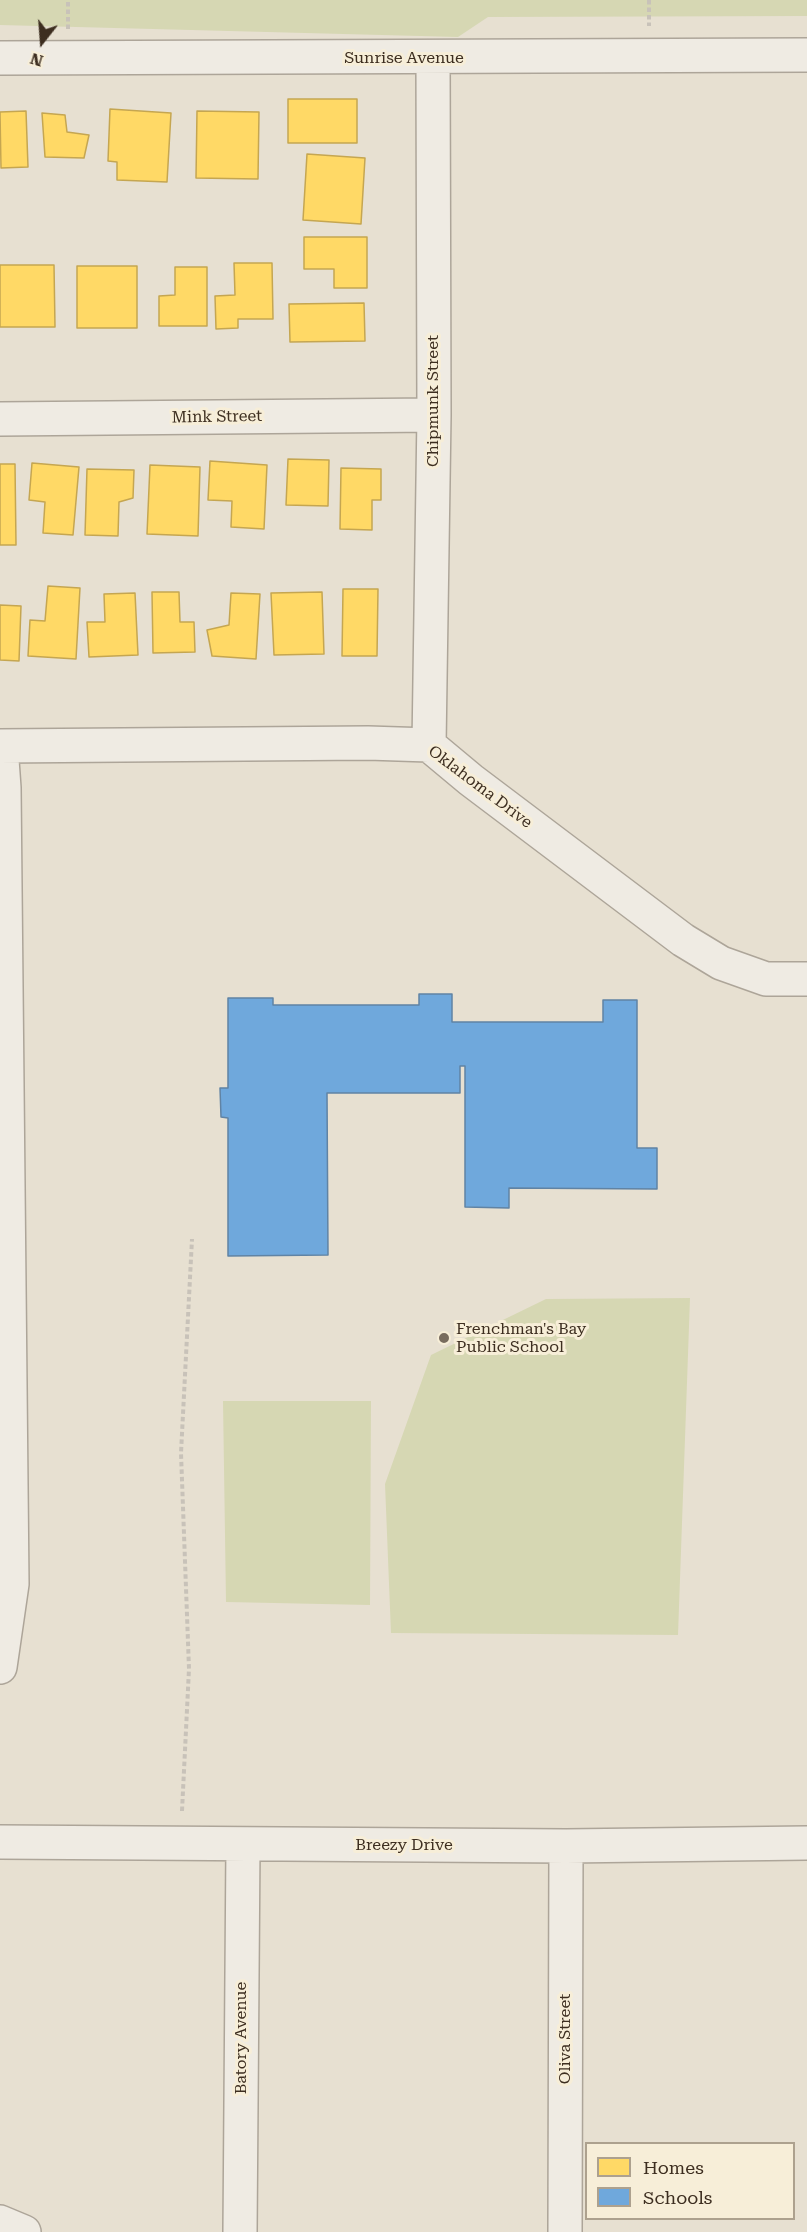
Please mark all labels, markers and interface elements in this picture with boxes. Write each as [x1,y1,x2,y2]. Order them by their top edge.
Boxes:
north arrow [12,12,72,72]
street label: Sunrise Avenue [344,48,464,68]
text: N [28,49,45,71]
street label: Chipmunk Street [423,335,443,467]
street label: Mink Street [172,407,262,427]
street label: Oklahoma Drive [424,742,536,832]
place label: Frenchman's Bay Public School [456,1319,586,1357]
marker: Frenchman's Bay Public School [437,1331,451,1345]
street label: Breezy Drive [355,1835,453,1855]
street label: Batory Avenue [231,1982,251,2094]
street label: Oliva Street [555,1994,575,2084]
legend [585,2142,795,2220]
text: Homes [643,2157,704,2178]
text: Schools [643,2187,712,2208]

